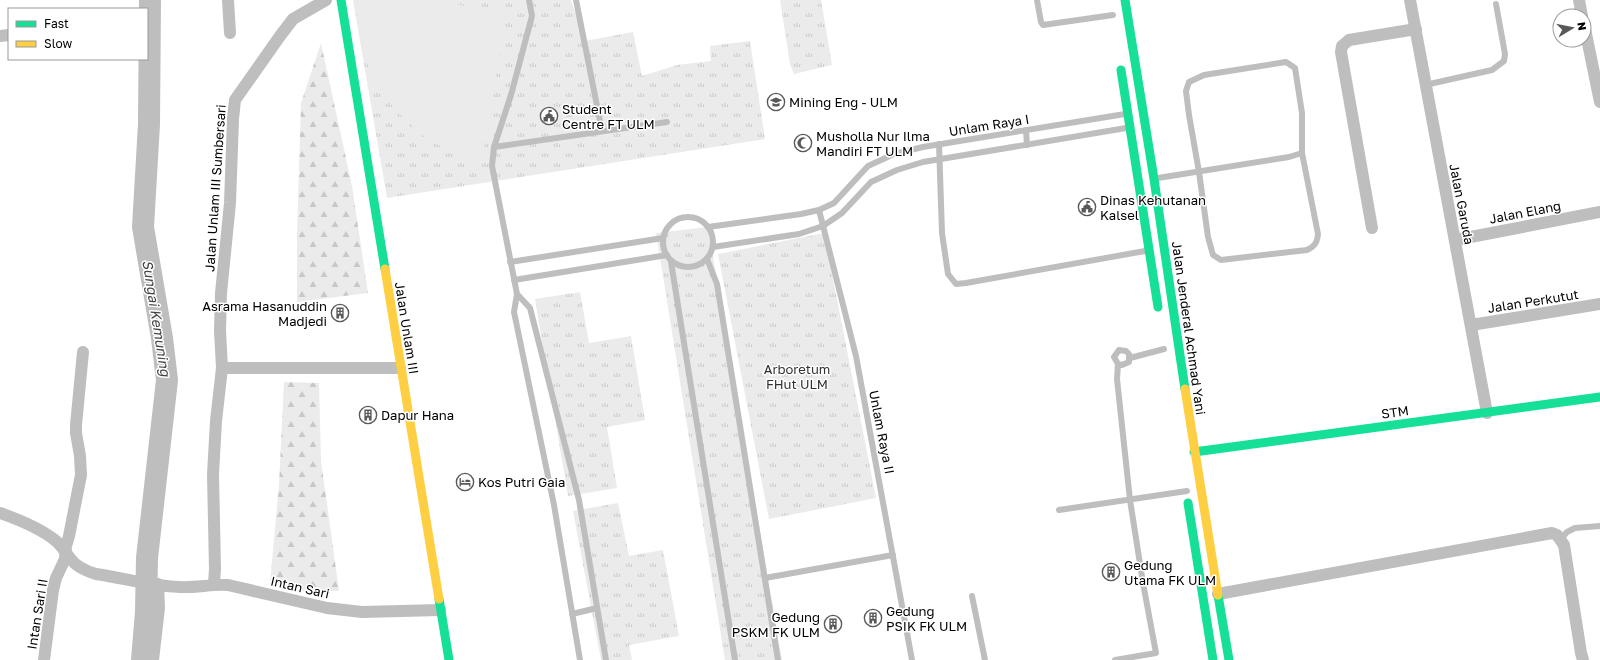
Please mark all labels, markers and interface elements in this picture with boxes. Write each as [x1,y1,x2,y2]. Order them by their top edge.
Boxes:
legend [8,8,148,60]
north arrow [1552,8,1592,48]
text: Fast [44,16,69,31]
text: N [1575,21,1589,31]
text: Slow [44,36,72,51]
school or university icon: Mining Eng - ULM [766,92,786,112]
place label: Mining Eng - ULM [789,94,898,110]
place label: Student Centre FT ULM [562,101,655,132]
street label: Jalan Unlam III Sumbersari [201,104,229,272]
public building icon: Student Centre FT ULM [539,106,559,126]
street label: Unlam Raya I [948,111,1030,139]
place label: Musholla Nur Ilma Mandiri FT ULM [816,128,930,159]
mosque icon: Musholla Nur Ilma Mandiri FT ULM [793,133,813,153]
street label: Jalan Garuda [1446,162,1478,246]
place label: Dinas Kehutanan Kalsel [1100,192,1206,223]
public building icon: Dinas Kehutanan Kalsel [1077,197,1097,217]
street label: Jalan Elang [1488,197,1562,227]
street label: Jalan Jenderal Achmad Yani [1169,240,1209,416]
water label: Sungai Kemuning [139,259,175,379]
street label: Jalan Unlam III [392,281,422,375]
street label: Jalan Perkutut [1486,286,1580,316]
place label: Asrama Hasanuddin Madjedi [202,298,327,329]
building icon: Asrama Hasanuddin Madjedi [330,303,350,323]
park label: Arboretum FHut ULM [764,361,830,392]
street label: Unlam Raya II [866,389,898,475]
street label: STM [1380,402,1410,422]
building icon: Dapur Hana [358,405,378,425]
place label: Dapur Hana [381,407,454,423]
hotel icon: Kos Putri Gaia [455,472,475,492]
place label: Kos Putri Gaia [478,474,565,490]
place label: Gedung Utama FK ULM [1124,557,1216,588]
building icon: Gedung Utama FK ULM [1101,562,1121,582]
street label: Intan Sari [269,572,331,602]
street label: Intan Sari II [24,578,50,650]
place label: Gedung PSIK FK ULM [886,603,967,634]
building icon: Gedung PSIK FK ULM [863,608,883,628]
place label: Gedung PSKM FK ULM [732,609,820,640]
building icon: Gedung PSKM FK ULM [823,614,843,634]

